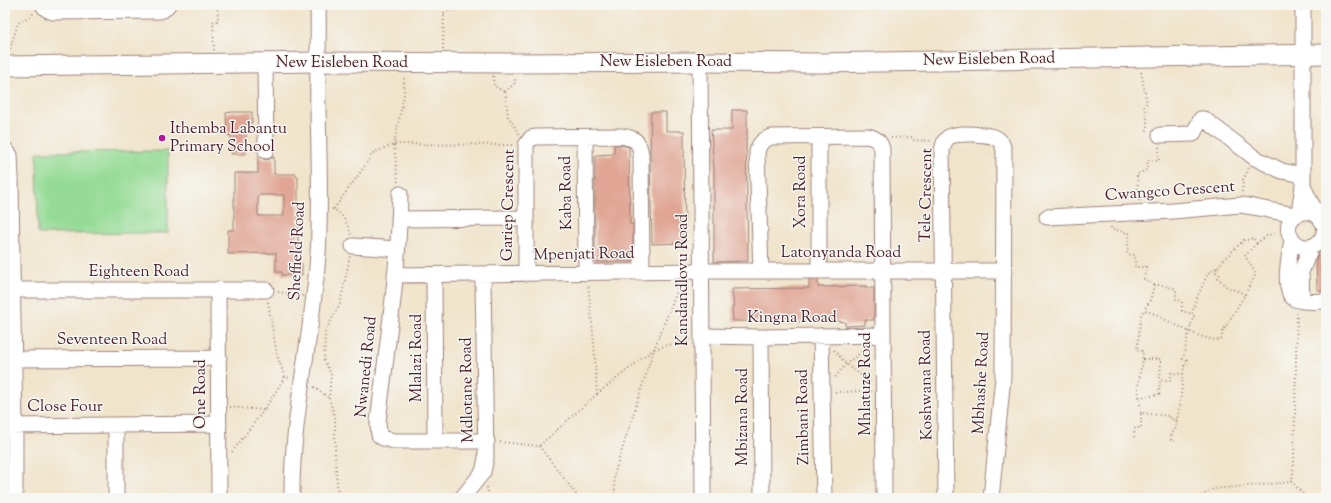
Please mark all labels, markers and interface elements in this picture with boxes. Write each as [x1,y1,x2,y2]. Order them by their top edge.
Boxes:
street label: New Eisleben Road [923,47,1055,73]
street label: New Eisleben Road [600,51,732,74]
street label: New Eisleben Road [276,52,408,75]
place label: Ithemba Labantu Primary School [170,118,287,159]
marker: Ithemba Labantu Primary School [157,133,167,143]
street label: Tele Crescent [915,147,939,242]
street label: Gariep Crescent [497,148,521,261]
street label: Xora Road [790,155,813,229]
street label: Kaba Road [555,156,579,230]
street label: Cwangco Crescent [1104,176,1236,208]
street label: Sheffield Road [284,201,312,301]
street label: Kandandlovu Road [672,214,695,346]
street label: Latonyanda Road [781,242,901,265]
street label: Mpenjati Road [533,243,635,267]
street label: Eighteen Road [89,261,189,284]
street label: Kingna Road [747,307,837,330]
street label: Mlalazi Road [406,314,429,402]
street label: Nwanedi Road [350,315,384,419]
street label: Seventeen Road [57,329,167,352]
street label: Koshwana Road [915,329,939,441]
street label: Mbhashe Road [968,331,996,435]
street label: Mhlatuze Road [855,332,878,436]
street label: Mdlotane Road [456,337,480,443]
street label: One Road [190,359,213,429]
street label: Mbizana Road [732,368,755,466]
street label: Zimbani Road [792,369,816,465]
street label: Close Four [27,396,103,419]

